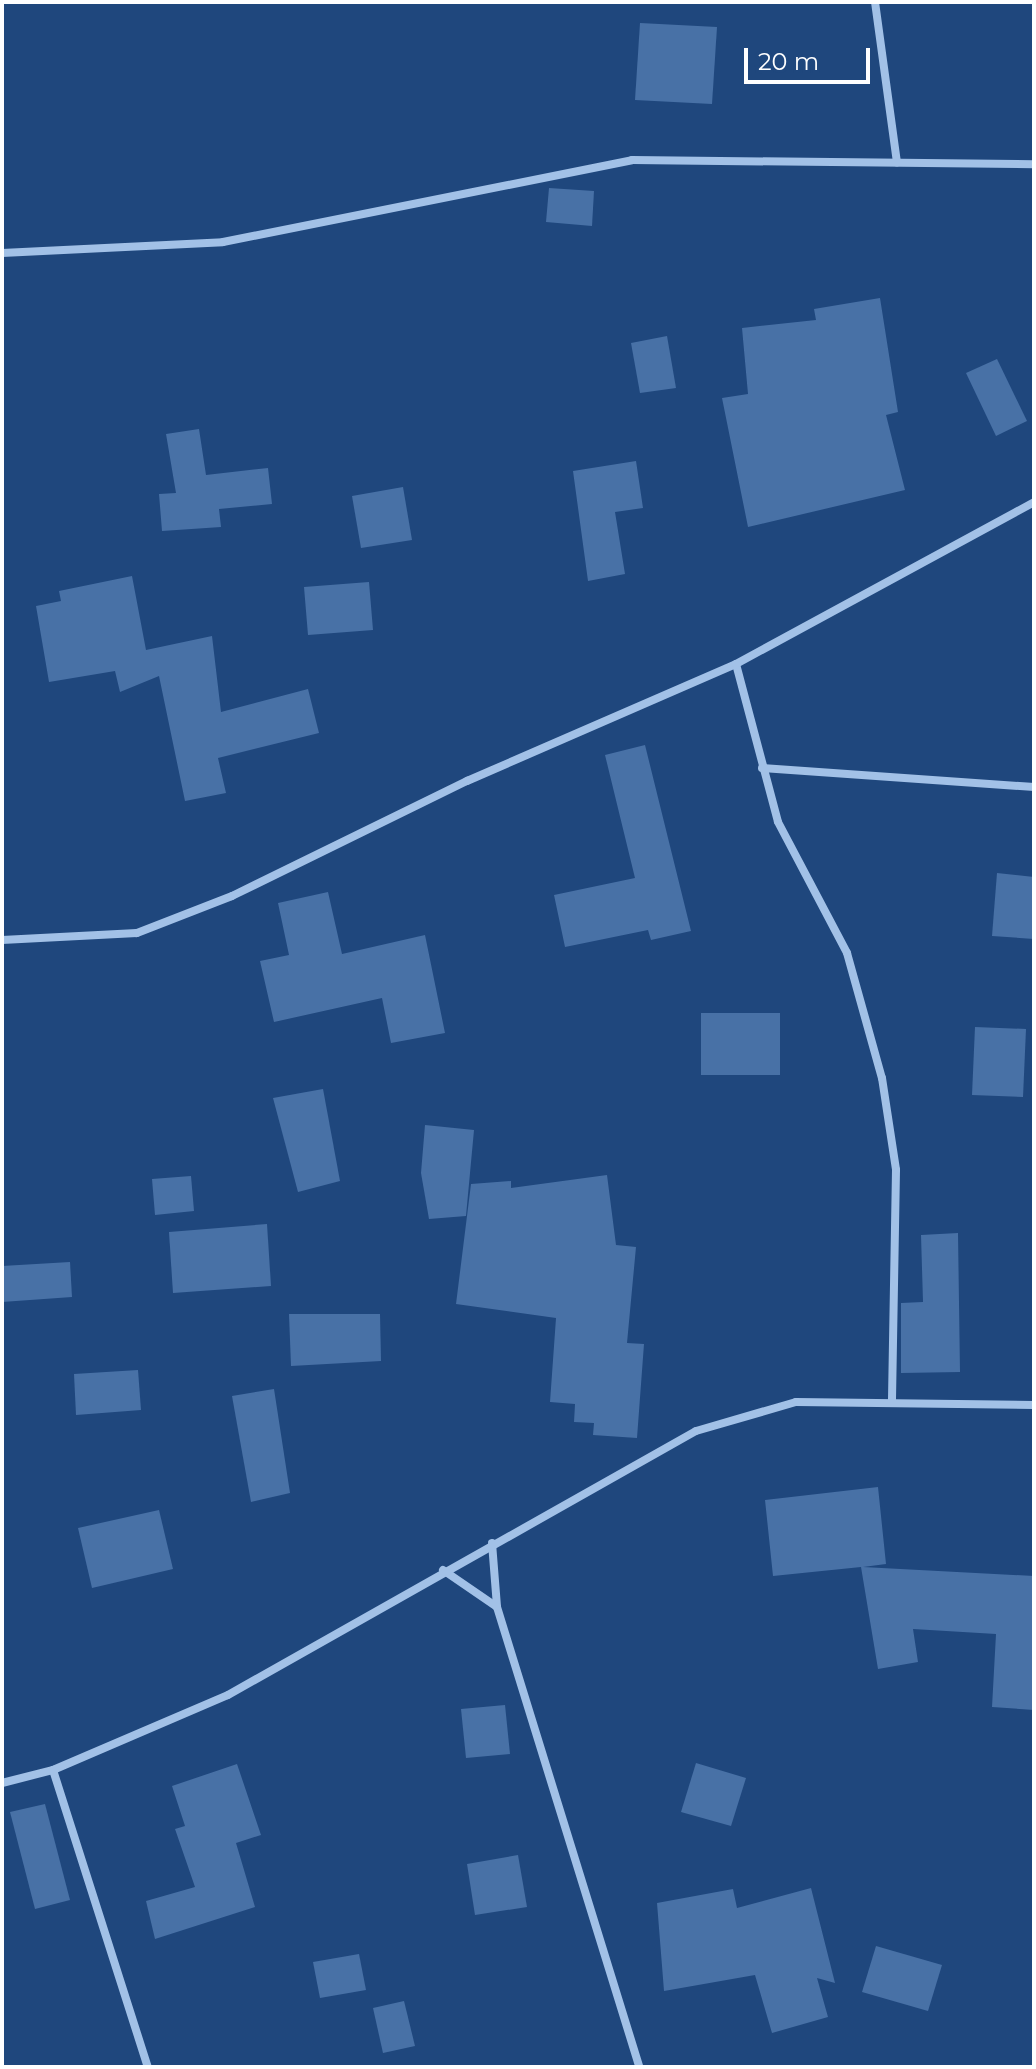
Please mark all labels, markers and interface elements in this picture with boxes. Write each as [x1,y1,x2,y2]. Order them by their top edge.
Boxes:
scale bar [748,32,874,82]
text: 20 m [758,47,819,76]

